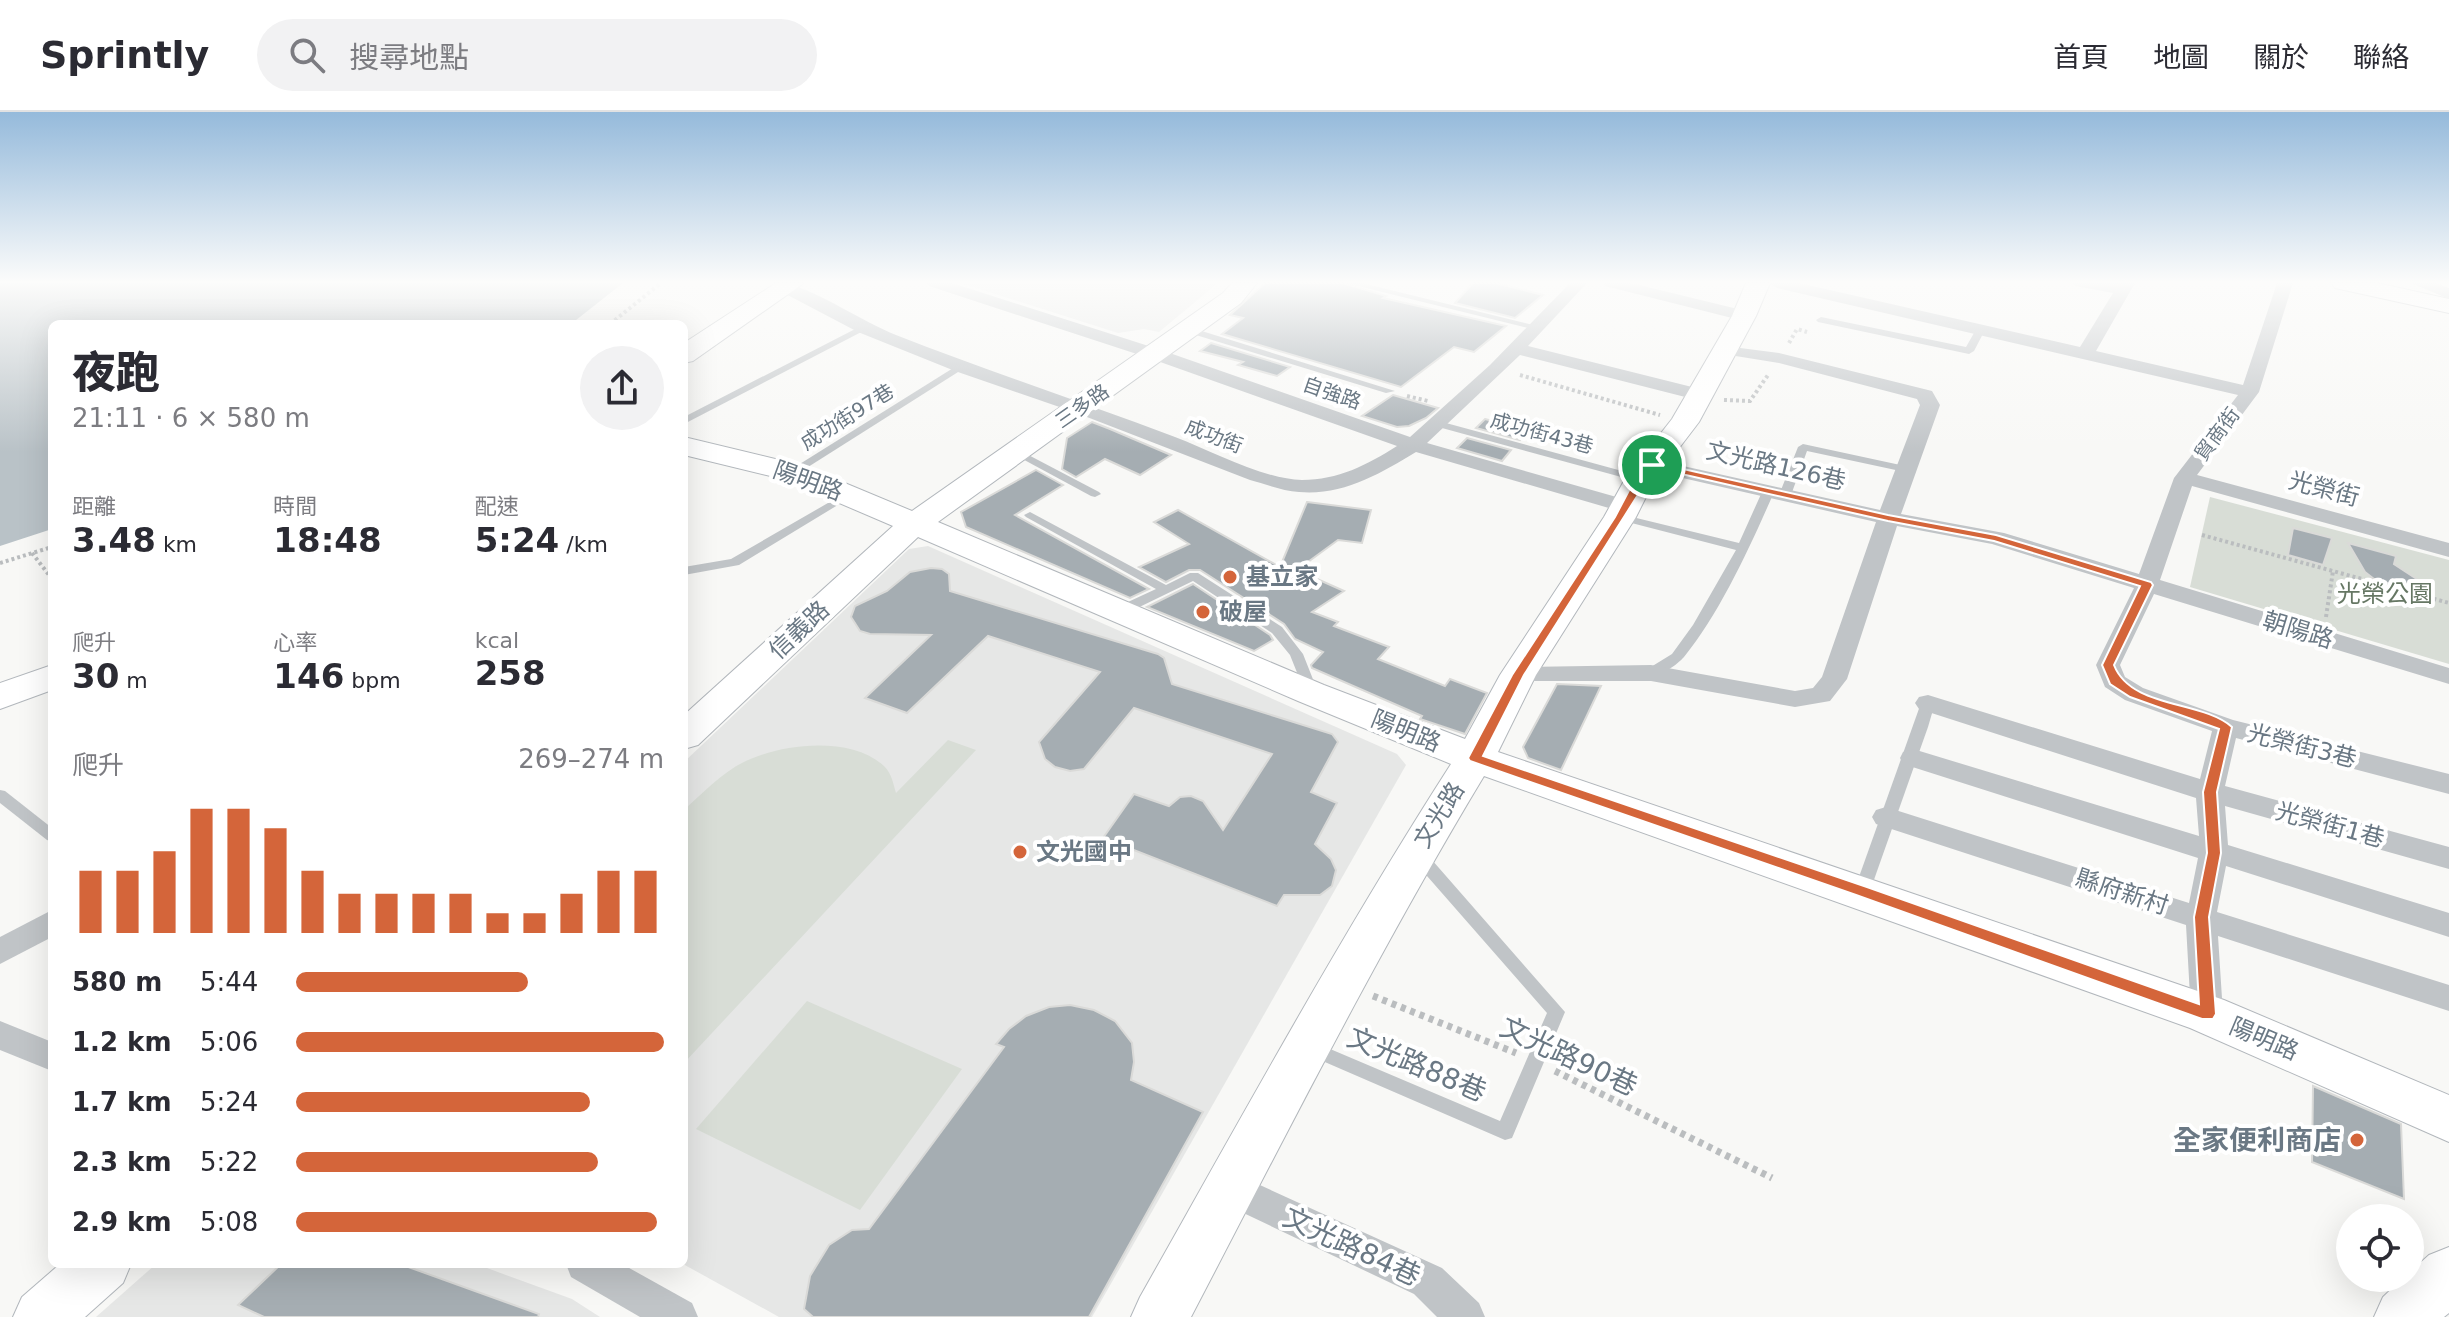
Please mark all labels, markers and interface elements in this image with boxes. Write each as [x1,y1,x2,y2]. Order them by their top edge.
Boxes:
search box [257,19,817,91]
text: Sprintly [40,33,209,77]
icon: search [285,33,329,77]
text: 搜尋地點 [349,40,469,75]
text: 首頁 [2053,41,2109,74]
text: 地圖 [2153,41,2209,74]
text: 關於 [2253,41,2309,74]
text: 聯絡 [2353,41,2409,74]
button: share [580,346,664,430]
text: 夜跑 [72,347,160,398]
street label: 自強路 [1300,372,1364,414]
street label: 成功街97巷 [796,379,898,455]
street label: 三多路 [1051,379,1113,433]
text: 21:11 · 6 × 580 m [72,403,310,433]
street label: 貿商街 [2189,403,2245,465]
street label: 成功街43巷 [1488,408,1596,458]
street label: 成功街 [1182,414,1246,458]
pin [1618,431,1686,499]
street label: 文光路126巷 [1704,436,1848,496]
icon: arrive [1630,443,1674,487]
street label: 陽明路 [769,456,847,506]
street label: 光榮街 [2286,466,2362,512]
text: 距離 [72,494,116,519]
text: 時間 [273,494,317,519]
text: 配速 [475,494,519,519]
text: 3.48 [72,520,156,560]
text: 18:48 [273,520,382,560]
text: 5:24 [475,520,559,560]
text: km [156,532,197,557]
text: /km [559,532,608,557]
place label: 基立家 [1246,563,1318,591]
marker: 基立家 [1221,568,1239,586]
park label: 光榮公園 [2337,580,2433,608]
street label: 信義路 [763,595,835,665]
place label: 破屋 [1219,598,1267,626]
marker: 破屋 [1194,603,1212,621]
street label: 朝陽路 [2259,606,2337,654]
text: kcal [475,628,519,653]
text: 爬升 [72,630,116,655]
text: 心率 [273,630,317,655]
text: 258 [475,653,546,693]
text: 30 [72,656,119,696]
text: 146 [273,656,344,696]
text: m [119,668,148,693]
text: bpm [344,668,401,693]
street label: 陽明路 [1367,705,1445,757]
street label: 光榮街3巷 [2245,719,2359,773]
text: 269–274 m [518,744,664,774]
text: 爬升 [72,750,124,780]
street label: 文光路 [1408,777,1470,853]
street label: 光榮街1巷 [2273,797,2387,853]
place label: 文光國中 [1036,838,1132,866]
marker: 文光國中 [1011,843,1029,861]
street label: 縣府新村 [2072,864,2172,920]
text: 580 m [72,967,162,997]
text: 5:44 [200,967,258,997]
street label: 文光路90巷 [1495,1010,1643,1103]
street label: 陽明路 [2225,1012,2303,1066]
street label: 文光路88巷 [1342,1020,1491,1108]
text: 1.2 km [72,1027,172,1057]
text: 5:06 [200,1027,258,1057]
text: 1.7 km [72,1087,172,1117]
text: 5:24 [200,1087,258,1117]
place label: 全家便利商店 [2173,1124,2341,1157]
marker: 全家便利商店 [2348,1131,2366,1149]
text: 2.3 km [72,1147,172,1177]
text: 5:22 [200,1147,258,1177]
street label: 文光路84巷 [1278,1200,1426,1293]
map controls [2336,1204,2424,1292]
button: locate [2336,1204,2424,1292]
text: 2.9 km [72,1207,172,1237]
text: 5:08 [200,1207,258,1237]

